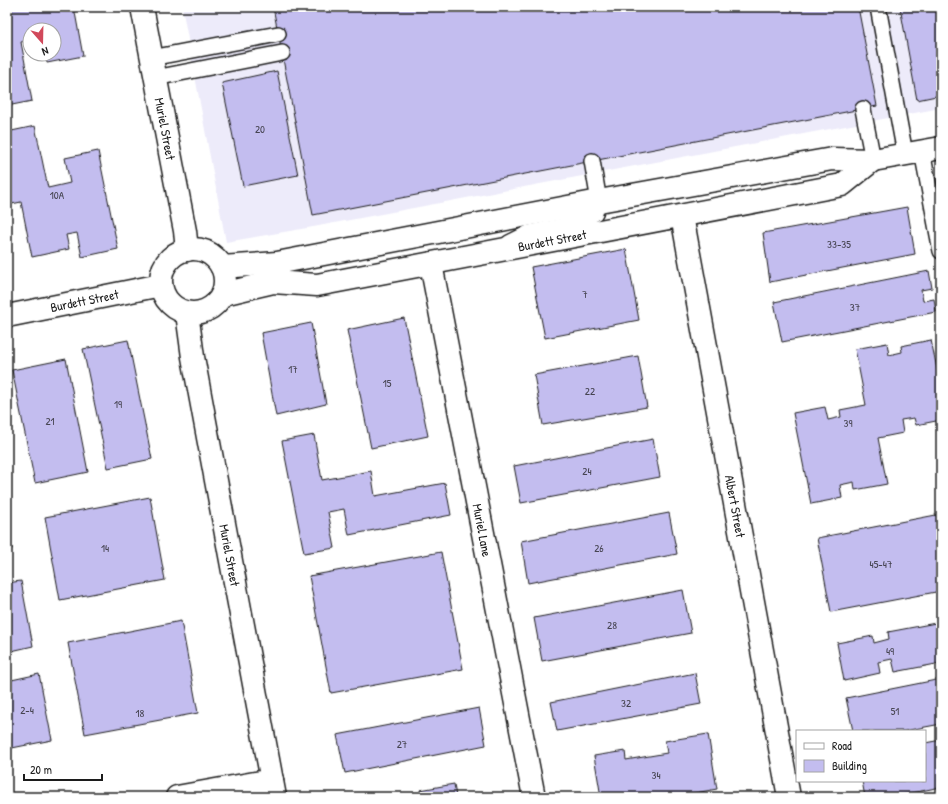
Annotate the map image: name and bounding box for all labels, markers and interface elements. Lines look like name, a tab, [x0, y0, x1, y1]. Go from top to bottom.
north arrow	[22, 22, 62, 62]
text: N	[40, 44, 51, 59]
street label: Muriel Street	[151, 96, 180, 162]
house number: 20	[255, 122, 265, 136]
house number: 10A	[50, 188, 65, 202]
street label: Burdett Street	[516, 225, 589, 256]
house number: 33-35	[827, 237, 851, 251]
street label: Burdett Street	[49, 285, 121, 316]
house number: 7	[582, 287, 588, 301]
house number: 37	[850, 300, 860, 314]
house number: 17	[288, 362, 298, 376]
house number: 15	[383, 376, 392, 390]
house number: 22	[585, 384, 595, 398]
house number: 19	[114, 397, 122, 411]
house number: 21	[45, 414, 55, 428]
house number: 39	[844, 416, 852, 430]
house number: 24	[582, 464, 592, 478]
street label: Albert Street	[721, 473, 750, 539]
street label: Muriel Lane	[468, 502, 496, 558]
street label: Muriel Street	[215, 523, 245, 588]
house number: 14	[101, 541, 109, 555]
house number: 26	[594, 541, 604, 555]
house number: 45-47	[870, 557, 892, 571]
house number: 28	[607, 618, 617, 632]
house number: 49	[886, 644, 894, 658]
house number: 32	[621, 696, 631, 710]
house number: 2-4	[20, 703, 34, 717]
house number: 51	[891, 704, 899, 718]
house number: 18	[136, 706, 145, 720]
legend	[796, 730, 926, 782]
house number: 27	[397, 737, 407, 751]
text: Road	[832, 737, 852, 754]
scale bar	[24, 756, 102, 782]
text: Building	[832, 757, 867, 774]
text: 20 m	[30, 761, 52, 778]
house number: 34	[651, 768, 661, 782]

